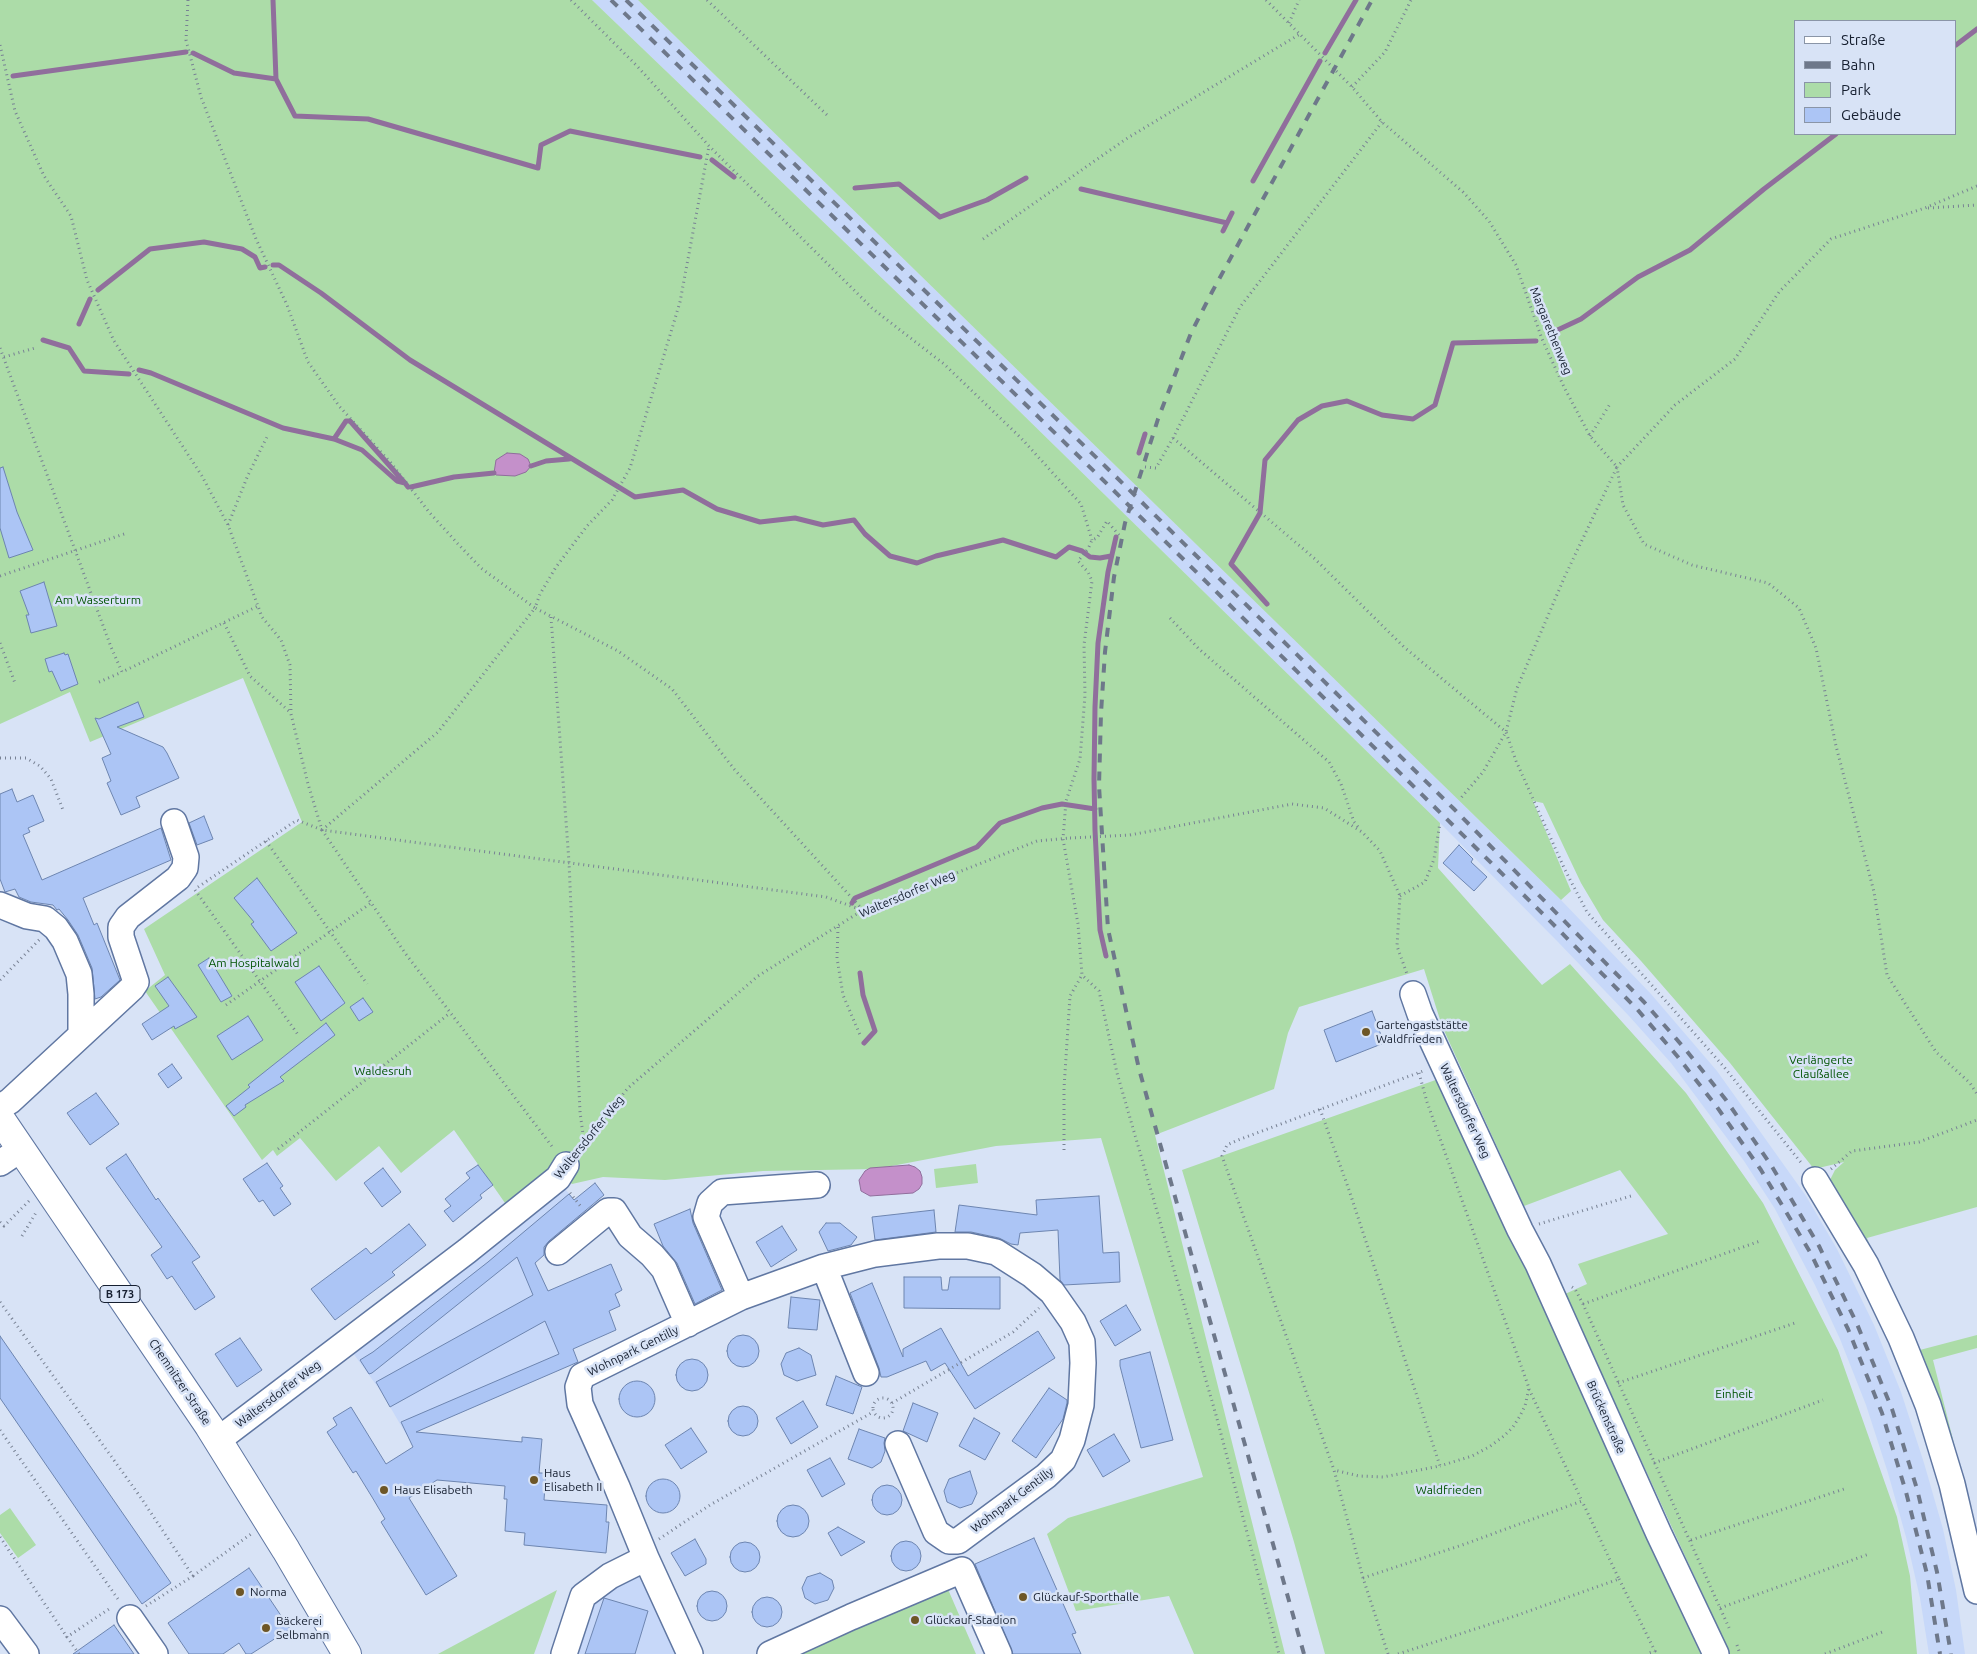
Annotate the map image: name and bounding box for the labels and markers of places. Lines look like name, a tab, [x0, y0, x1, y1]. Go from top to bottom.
place label: Gartengaststätte Waldfrieden	[1376, 1018, 1468, 1046]
marker: Gartengaststätte Waldfrieden	[1360, 1026, 1372, 1038]
place label: Haus Elisabeth II	[544, 1466, 602, 1494]
marker: Haus Elisabeth II	[528, 1474, 540, 1486]
place label: Haus Elisabeth	[394, 1483, 473, 1497]
marker: Haus Elisabeth	[378, 1484, 390, 1496]
place label: Norma	[250, 1585, 287, 1599]
marker: Norma	[234, 1586, 246, 1598]
place label: Glückauf-Sporthalle	[1033, 1590, 1139, 1604]
marker: Glückauf-Sporthalle	[1017, 1591, 1029, 1603]
place label: Glückauf-Stadion	[925, 1613, 1016, 1627]
place label: Bäckerei Selbmann	[276, 1614, 329, 1642]
marker: Glückauf-Stadion	[909, 1614, 921, 1626]
marker: Bäckerei Selbmann	[260, 1622, 272, 1634]

